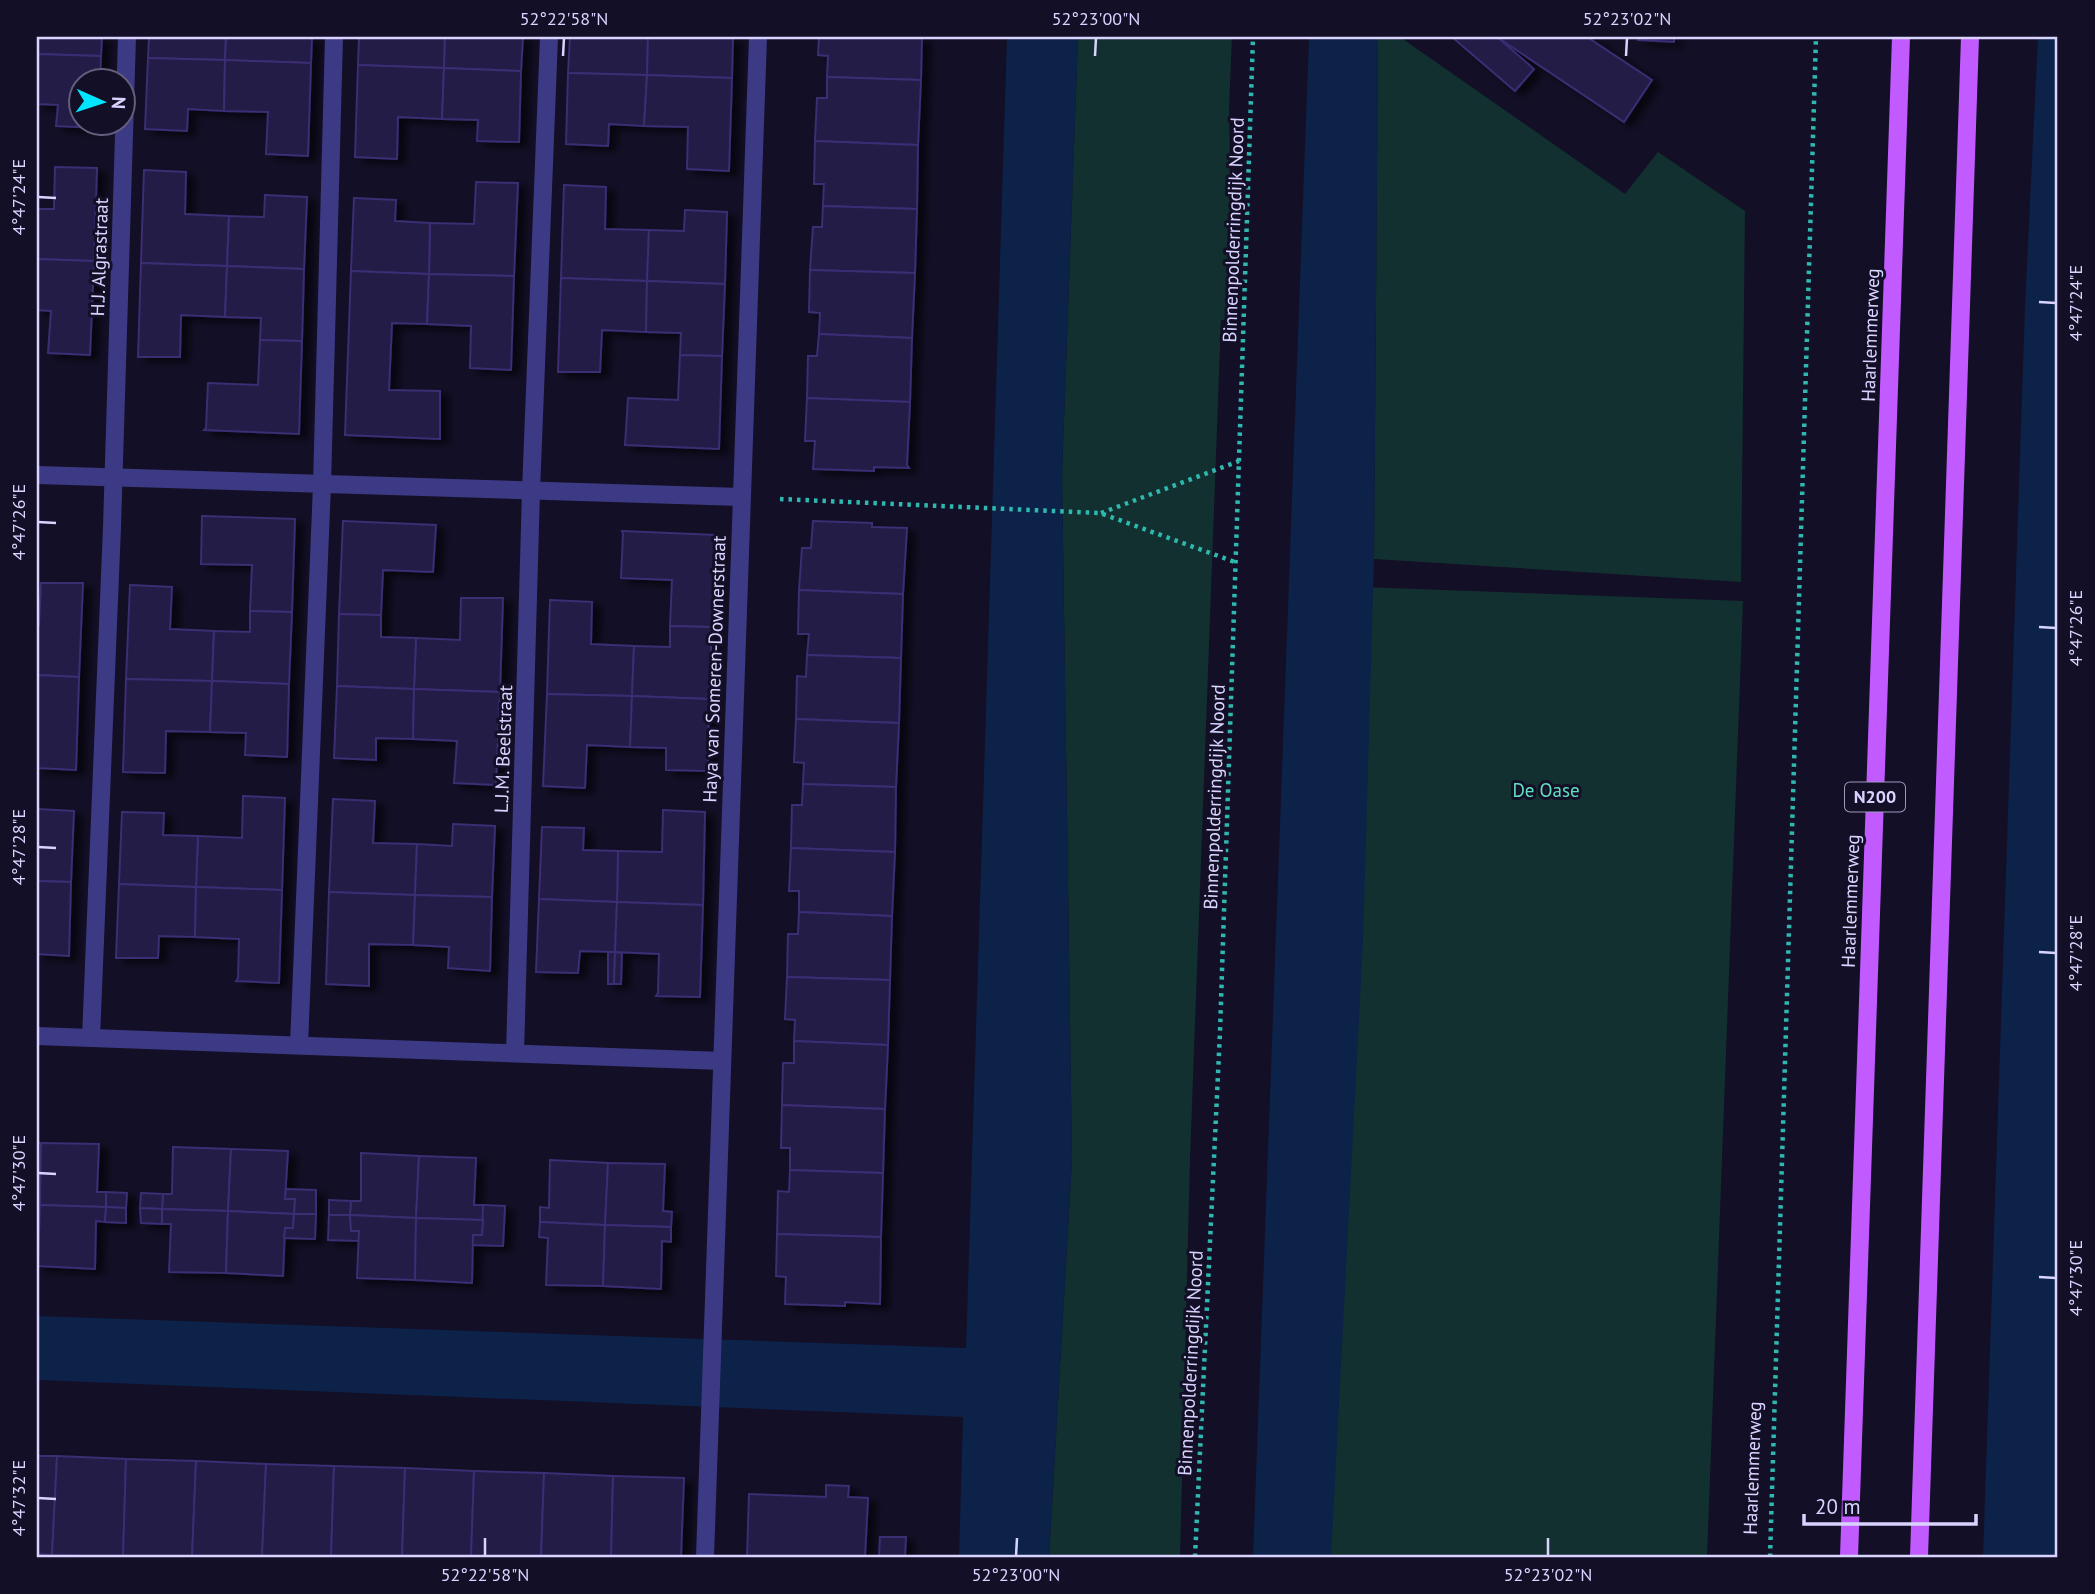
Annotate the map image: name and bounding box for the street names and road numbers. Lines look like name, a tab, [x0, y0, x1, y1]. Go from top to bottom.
street label: Binnenpolderringdijk Noord	[1217, 117, 1249, 343]
street label: H.J. Algrastraat	[85, 197, 113, 317]
street label: Haarlemmerweg	[1856, 268, 1884, 402]
street label: Haya van Someren-Downerstraat	[697, 535, 731, 803]
street label: L.J.M. Beelstraat	[489, 684, 517, 813]
street label: Binnenpolderringdijk Noord	[1198, 684, 1230, 910]
road number: N200	[1845, 782, 1905, 812]
street label: Haarlemmerweg	[1836, 834, 1864, 968]
street label: Binnenpolderringdijk Noord	[1172, 1250, 1208, 1476]
street label: Haarlemmerweg	[1738, 1401, 1766, 1535]

